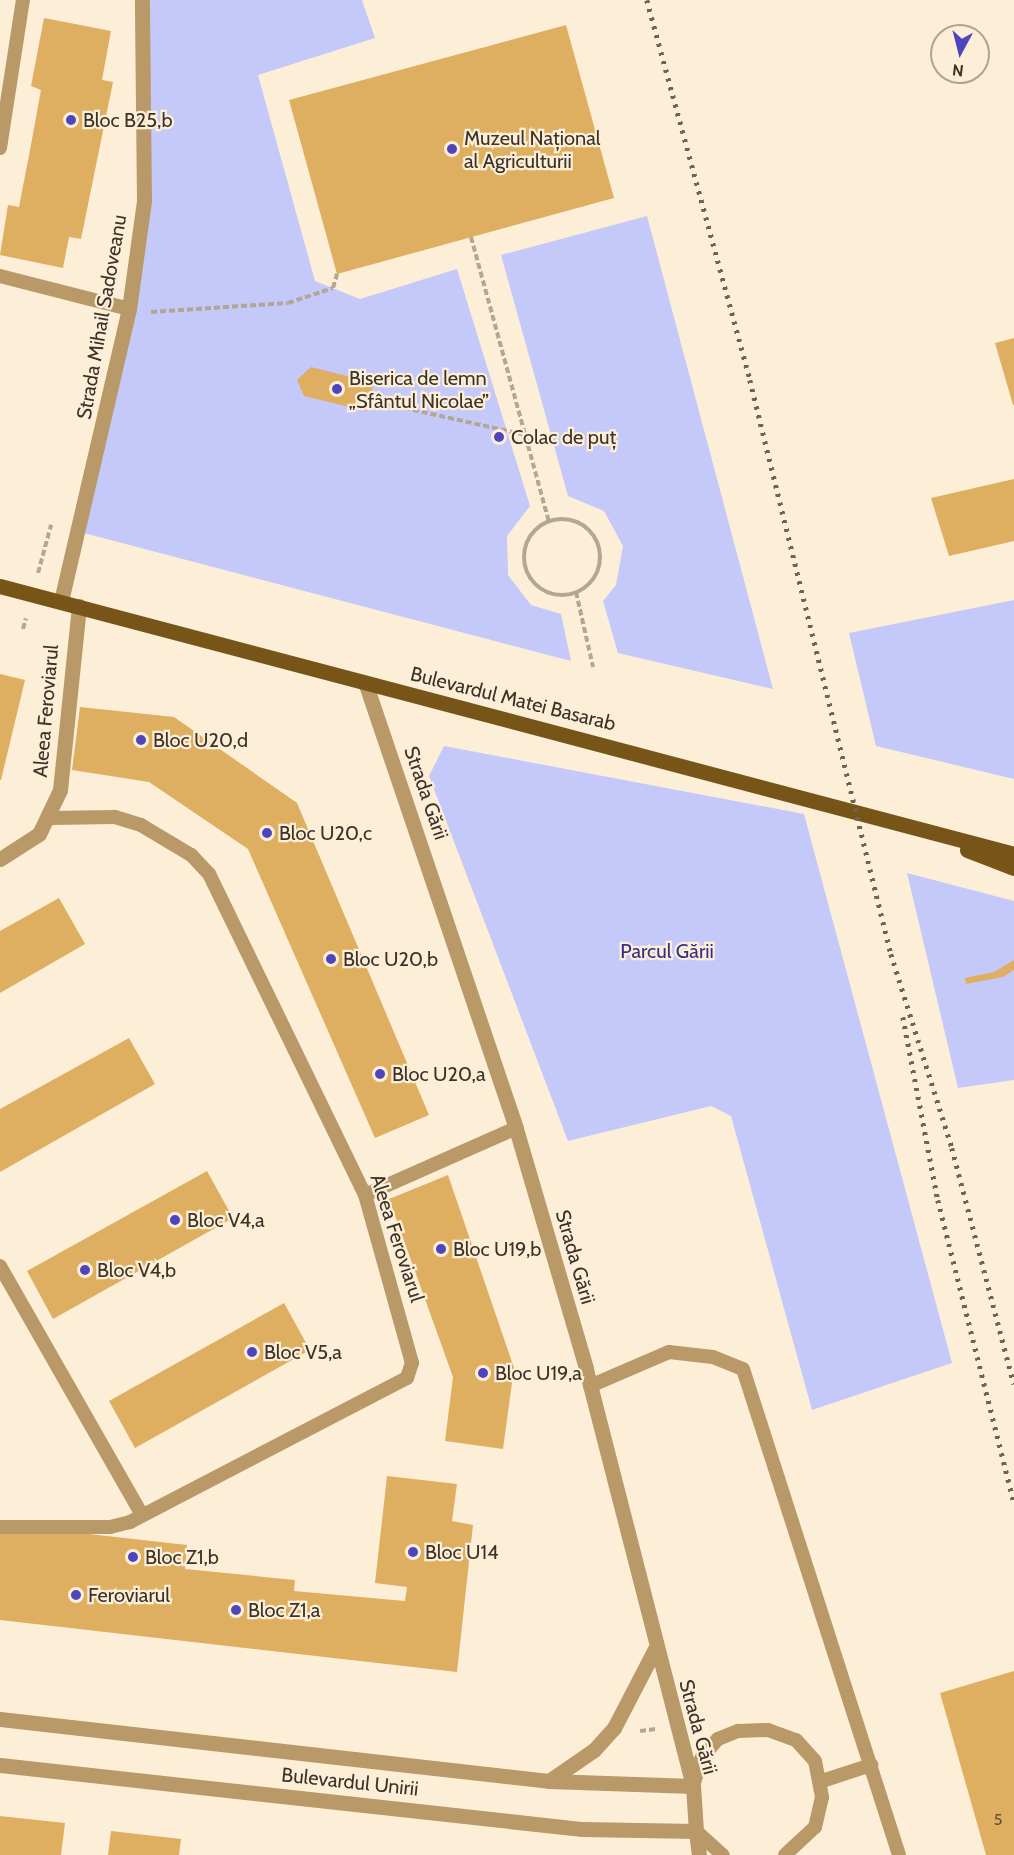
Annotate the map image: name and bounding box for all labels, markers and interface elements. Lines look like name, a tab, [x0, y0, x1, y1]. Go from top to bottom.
north arrow	[930, 24, 990, 84]
text: N	[951, 60, 965, 80]
place label: Bloc B25,b	[83, 108, 172, 132]
marker: Bloc B25,b	[64, 113, 78, 127]
place label: Muzeul Național al Agriculturii	[464, 126, 601, 173]
marker: Muzeul Național al Agriculturii	[445, 142, 459, 156]
street label: Strada Mihail Sadoveanu	[72, 213, 132, 421]
place label: Biserica de lemn „Sfântul Nicolae”	[349, 366, 489, 413]
marker: Biserica de lemn „Sfântul Nicolae”	[330, 382, 344, 396]
place label: Colac de puț	[511, 425, 616, 449]
marker: Colac de puț	[492, 430, 506, 444]
street label: Aleea Feroviarul	[28, 644, 64, 778]
street label: Bulevardul Matei Basarab	[408, 662, 618, 736]
place label: Bloc U20,d	[153, 728, 248, 752]
marker: Bloc U20,d	[134, 733, 148, 747]
street label: Strada Gării	[399, 743, 453, 843]
place label: Bloc U20,c	[279, 821, 372, 845]
marker: Bloc U20,c	[260, 826, 274, 840]
park label: Parcul Gării	[620, 939, 714, 963]
place label: Bloc U20,b	[343, 947, 438, 971]
marker: Bloc U20,b	[324, 952, 338, 966]
place label: Bloc U20,a	[392, 1062, 485, 1086]
marker: Bloc U20,a	[373, 1067, 387, 1081]
street label: Aleea Feroviarul	[365, 1171, 429, 1305]
street label: Strada Gării	[550, 1207, 600, 1307]
place label: Bloc V4,a	[187, 1208, 265, 1232]
marker: Bloc V4,a	[168, 1213, 182, 1227]
place label: Bloc U19,b	[453, 1237, 541, 1261]
marker: Bloc U19,b	[434, 1242, 448, 1256]
place label: Bloc V4,b	[97, 1258, 176, 1282]
marker: Bloc V4,b	[78, 1263, 92, 1277]
place label: Bloc V5,a	[264, 1340, 342, 1364]
marker: Bloc V5,a	[245, 1345, 259, 1359]
place label: Bloc U19,a	[495, 1361, 582, 1385]
marker: Bloc U19,a	[476, 1366, 490, 1380]
place label: Bloc U14	[425, 1540, 499, 1564]
place label: Bloc Z1,b	[145, 1545, 219, 1569]
marker: Bloc U14	[406, 1545, 420, 1559]
marker: Bloc Z1,b	[126, 1550, 140, 1564]
place label: Feroviarul	[88, 1583, 170, 1607]
marker: Feroviarul	[69, 1588, 83, 1602]
place label: Bloc Z1,a	[248, 1598, 320, 1622]
marker: Bloc Z1,a	[229, 1603, 243, 1617]
street label: Strada Gării	[674, 1677, 722, 1777]
street label: Bulevardul Unirii	[280, 1763, 420, 1801]
house number: 5	[994, 1810, 1002, 1830]

